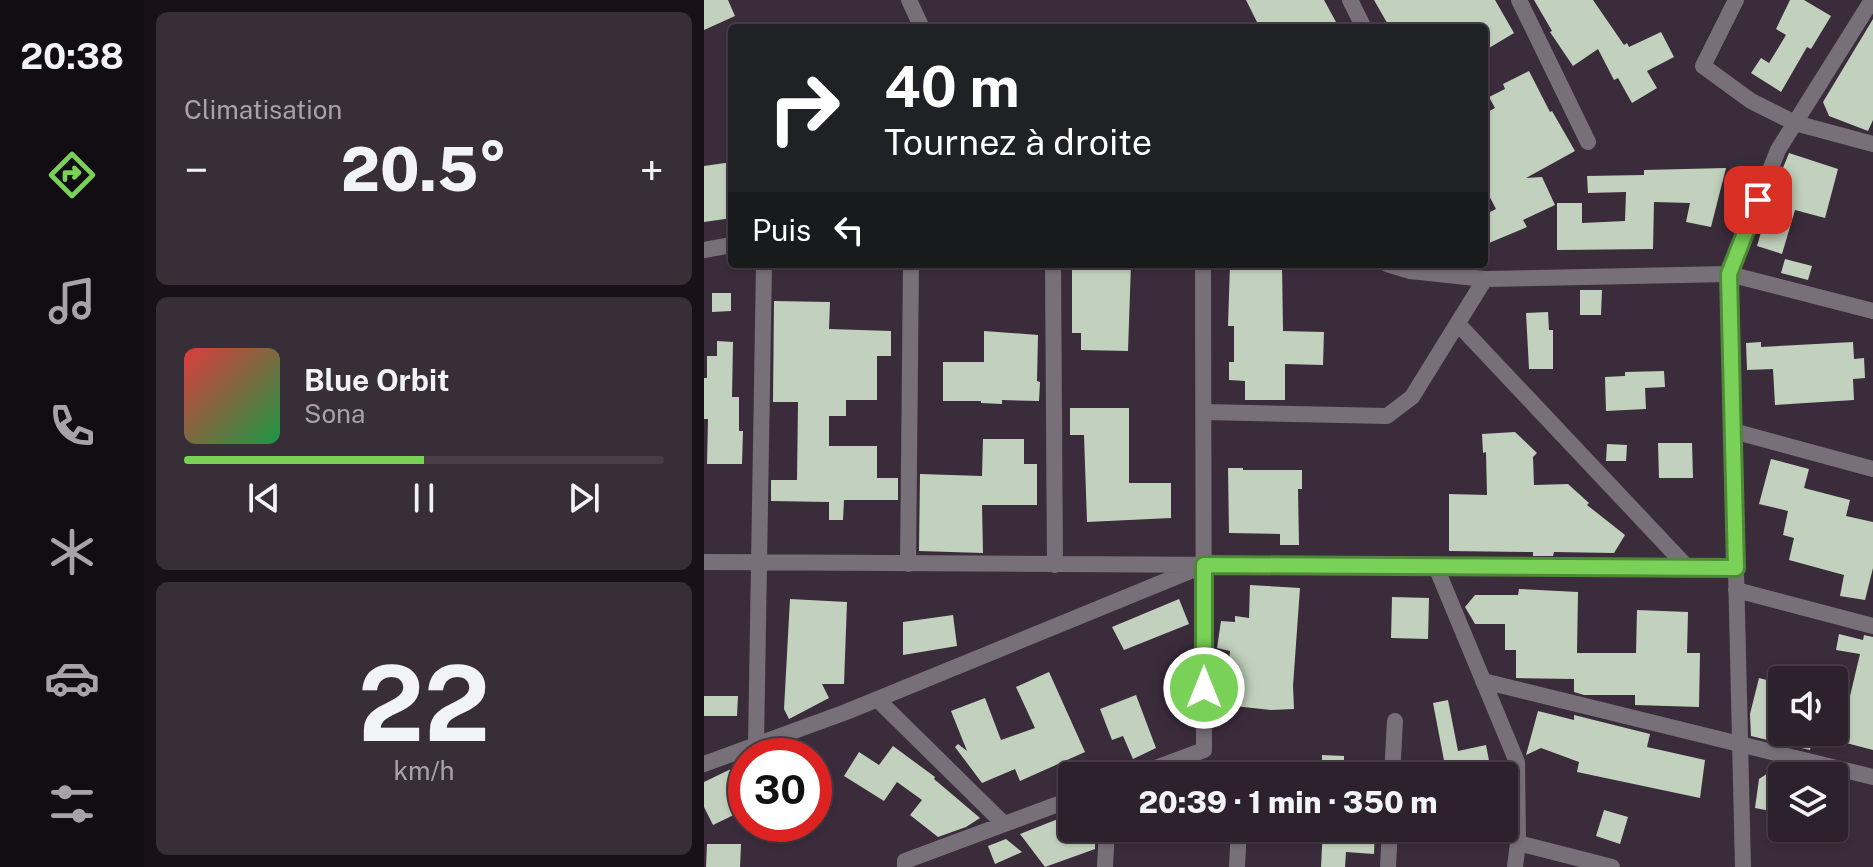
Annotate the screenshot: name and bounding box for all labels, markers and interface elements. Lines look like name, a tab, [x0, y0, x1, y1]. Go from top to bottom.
text: 20:38	[20, 35, 124, 77]
text: 40 m	[884, 54, 1020, 120]
icon: right	[752, 56, 856, 160]
text: Climatisation	[184, 94, 342, 125]
text: Tournez à droite	[884, 121, 1152, 163]
text: 20.5°	[341, 134, 507, 205]
text: −	[184, 144, 208, 196]
text: +	[640, 144, 664, 196]
icon: directions	[44, 147, 100, 203]
pin	[1724, 166, 1792, 234]
icon: arrive	[1736, 178, 1780, 222]
icon: left	[827, 208, 871, 252]
text: Puis	[752, 212, 811, 248]
icon: music	[44, 273, 100, 329]
text: Blue Orbit	[304, 362, 450, 398]
icon: phone	[44, 398, 100, 454]
text: Sona	[304, 398, 365, 429]
icon: previous	[242, 476, 286, 520]
icon: pause	[402, 476, 446, 520]
icon: next	[562, 476, 606, 520]
icon: climate	[44, 524, 100, 580]
text: 22	[358, 642, 490, 764]
position arrow	[1162, 646, 1246, 730]
icon: car	[44, 650, 100, 706]
map controls	[1768, 666, 1848, 842]
button: sound	[1768, 666, 1848, 746]
speed limit sign: 30	[728, 738, 832, 842]
text: km/h	[393, 755, 455, 786]
button: layers	[1768, 762, 1848, 842]
icon: filters	[44, 776, 100, 832]
text: 20:39 · 1 min · 350 m	[1138, 784, 1438, 820]

